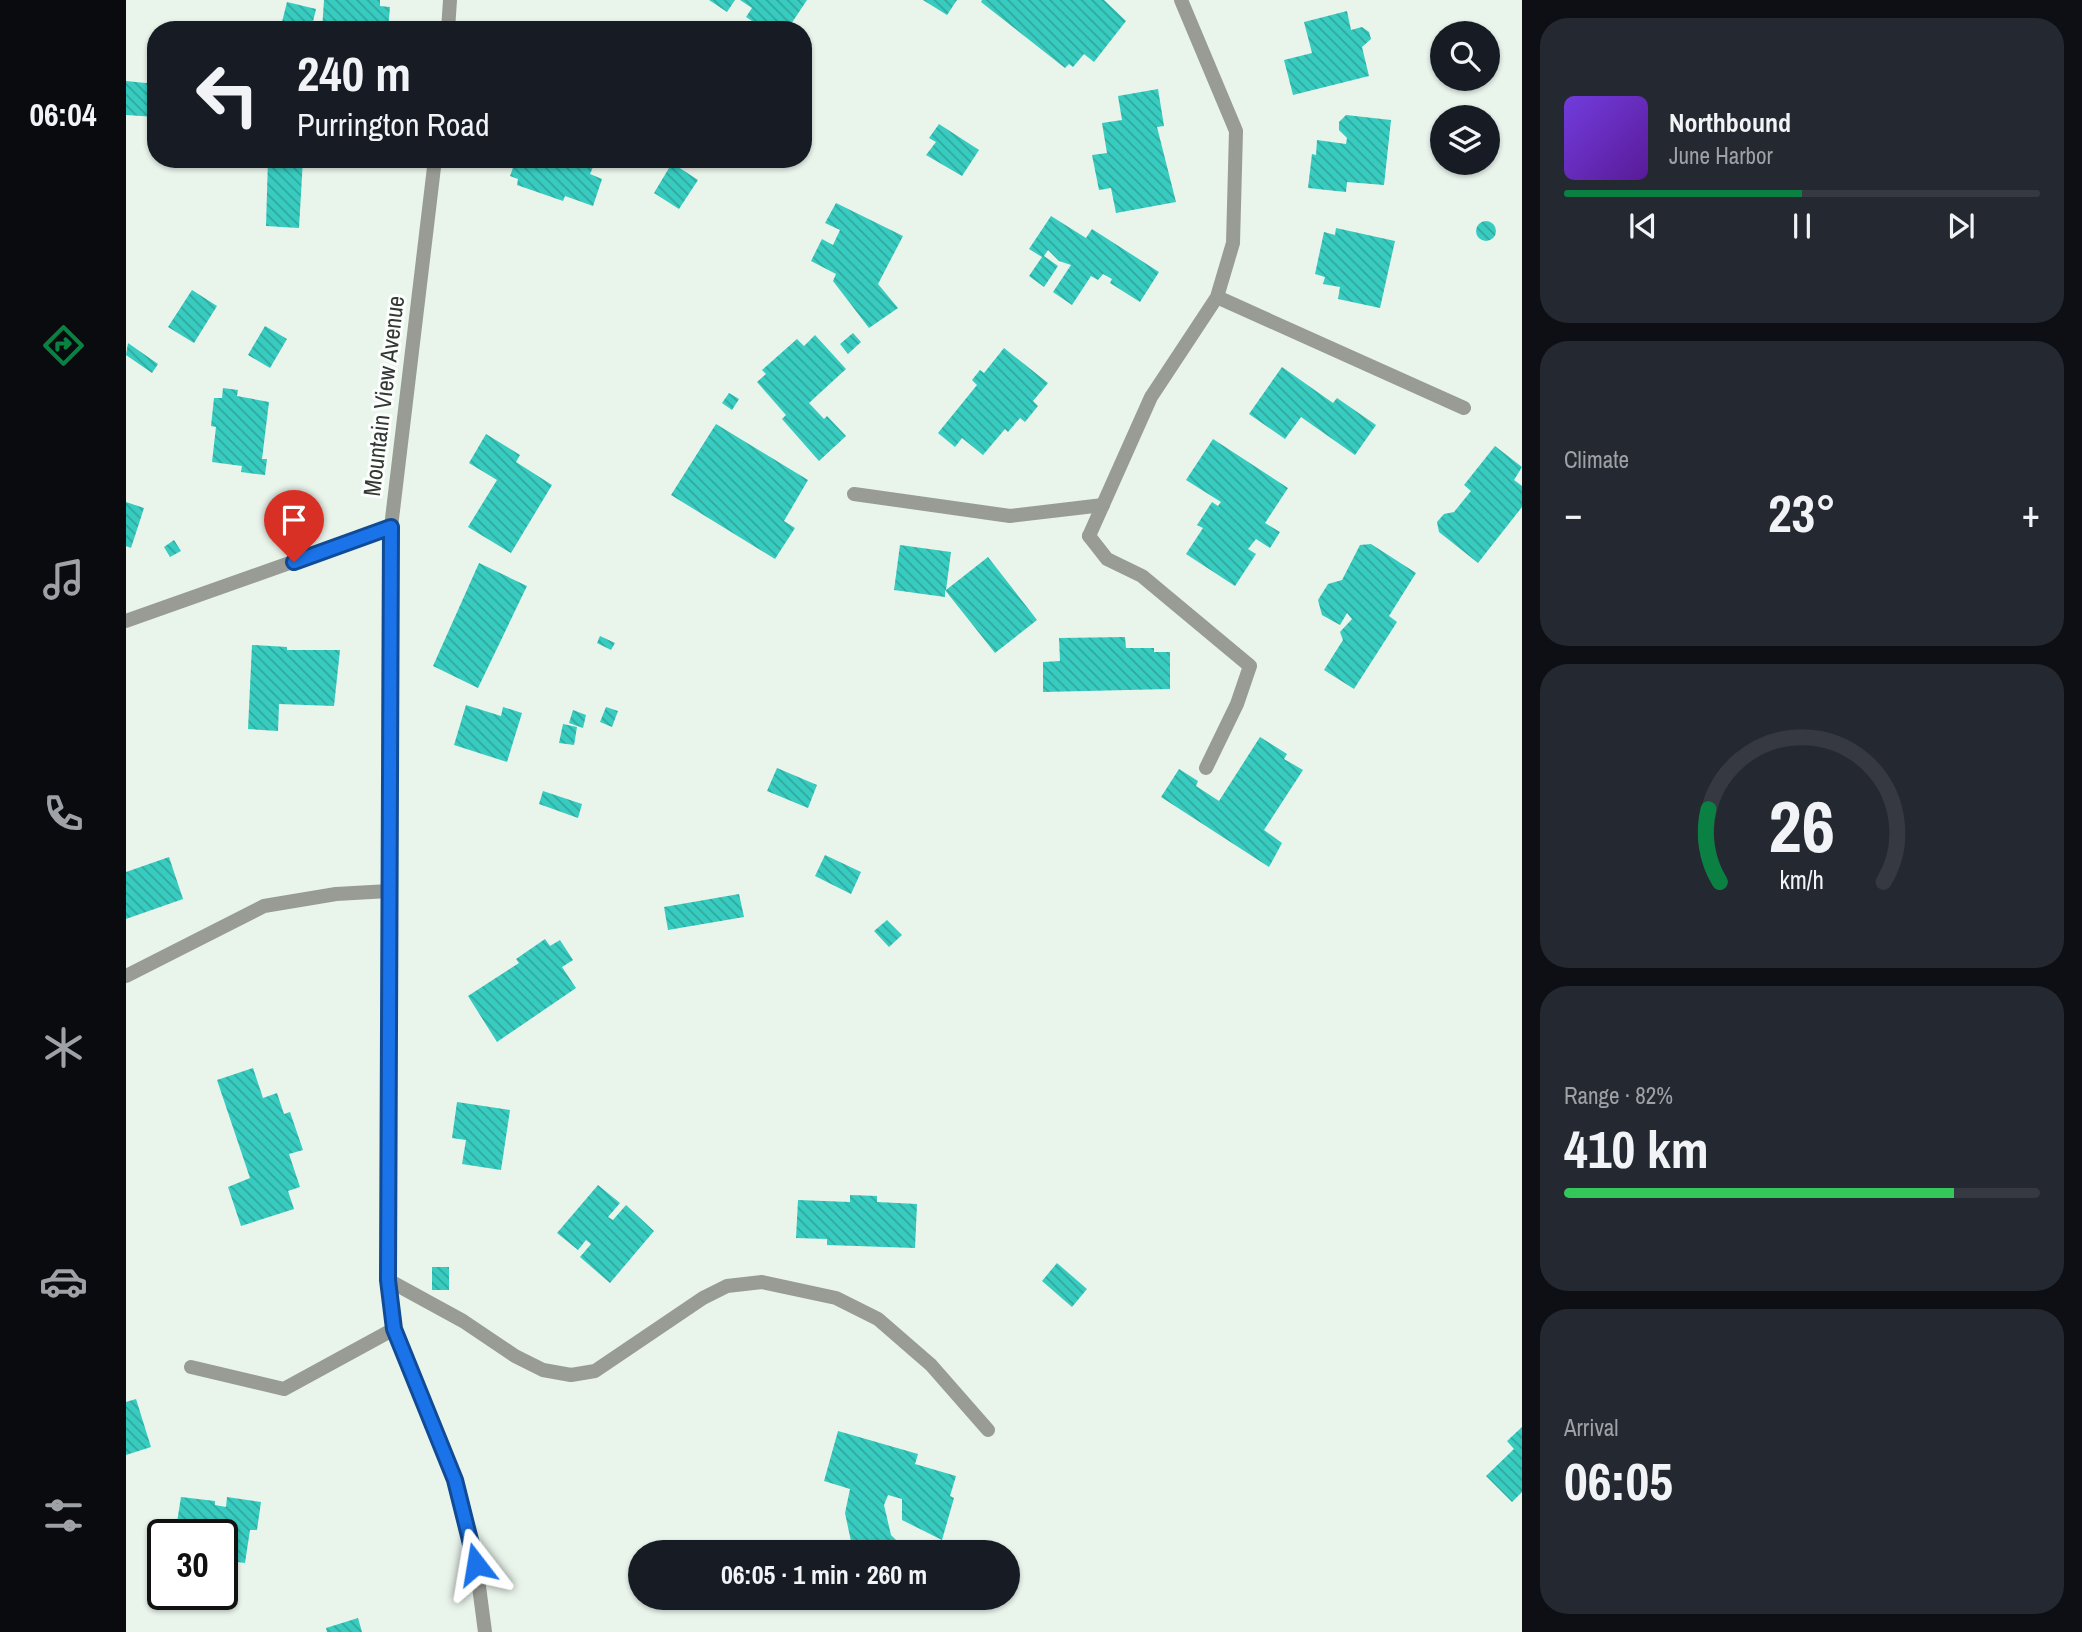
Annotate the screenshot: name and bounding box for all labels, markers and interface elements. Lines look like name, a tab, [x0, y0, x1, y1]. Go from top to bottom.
map controls	[1430, 21, 1500, 175]
button: search	[1430, 21, 1500, 91]
text: 240 m	[297, 40, 411, 106]
icon: left	[182, 49, 273, 140]
text: 06:04	[29, 93, 97, 136]
text: Purrington Road	[297, 103, 490, 146]
button: layers	[1430, 105, 1500, 175]
text: Northbound	[1669, 105, 1791, 140]
text: June Harbor	[1669, 140, 1773, 171]
icon: previous	[1624, 207, 1662, 245]
icon: pause	[1783, 207, 1821, 245]
icon: next	[1942, 207, 1980, 245]
street label: Mountain View Avenue	[355, 294, 411, 498]
icon: directions	[39, 321, 88, 370]
text: Climate	[1564, 444, 1629, 475]
text: 23°	[1768, 478, 1836, 548]
text: −	[1564, 488, 1582, 539]
text: +	[2022, 488, 2040, 539]
pin	[264, 490, 324, 562]
icon: arrive	[275, 501, 313, 539]
icon: music	[39, 555, 88, 604]
text: 26	[1769, 777, 1835, 875]
icon: phone	[39, 789, 88, 838]
text: km/h	[1780, 863, 1824, 897]
icon: climate	[39, 1023, 88, 1072]
text: Range · 82%	[1564, 1080, 1673, 1111]
text: 410 km	[1564, 1114, 1709, 1184]
icon: car	[39, 1257, 88, 1306]
text: Arrival	[1564, 1412, 1619, 1443]
text: 06:05	[1564, 1446, 1673, 1516]
icon: filters	[39, 1491, 88, 1540]
speed limit sign: 30	[147, 1519, 238, 1610]
position arrow	[439, 1527, 513, 1601]
text: 06:05 · 1 min · 260 m	[721, 1557, 927, 1592]

